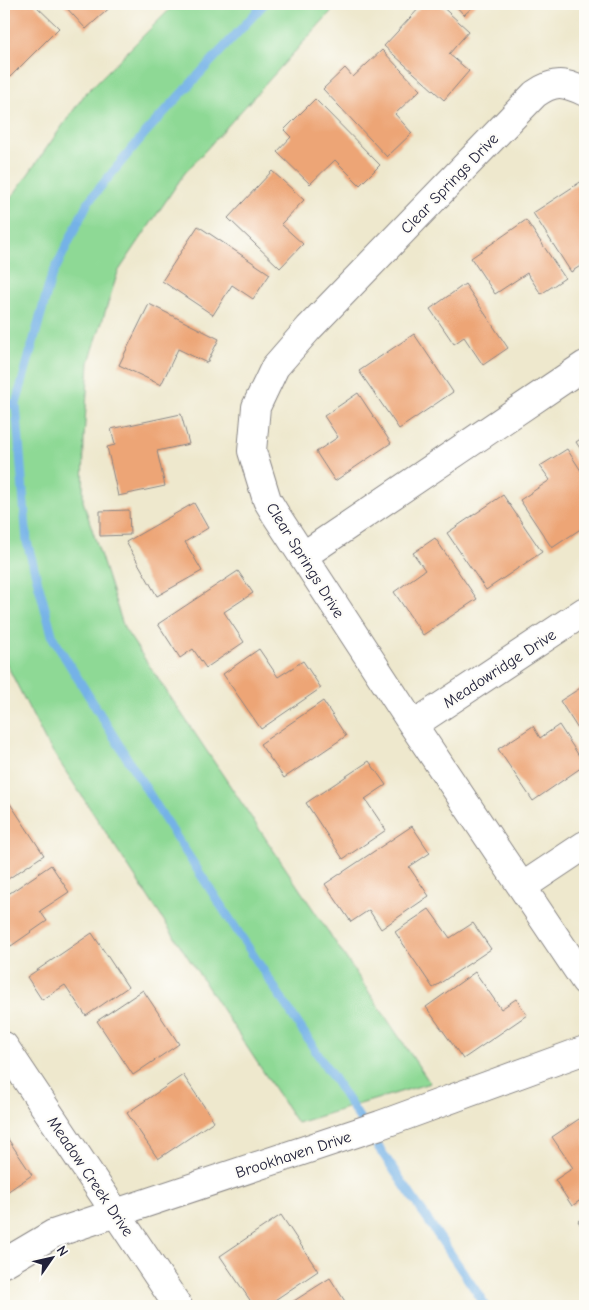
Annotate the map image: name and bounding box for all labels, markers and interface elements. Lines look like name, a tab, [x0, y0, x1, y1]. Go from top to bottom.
street label: Clear Springs Drive	[397, 130, 502, 238]
street label: Clear Springs Drive	[262, 500, 348, 621]
street label: Meadowridge Drive	[440, 626, 559, 712]
street label: Meadow Creek Drive	[43, 1113, 137, 1240]
street label: Brookhaven Drive	[233, 1128, 353, 1182]
north arrow	[28, 1232, 78, 1282]
text: N	[53, 1242, 72, 1260]

